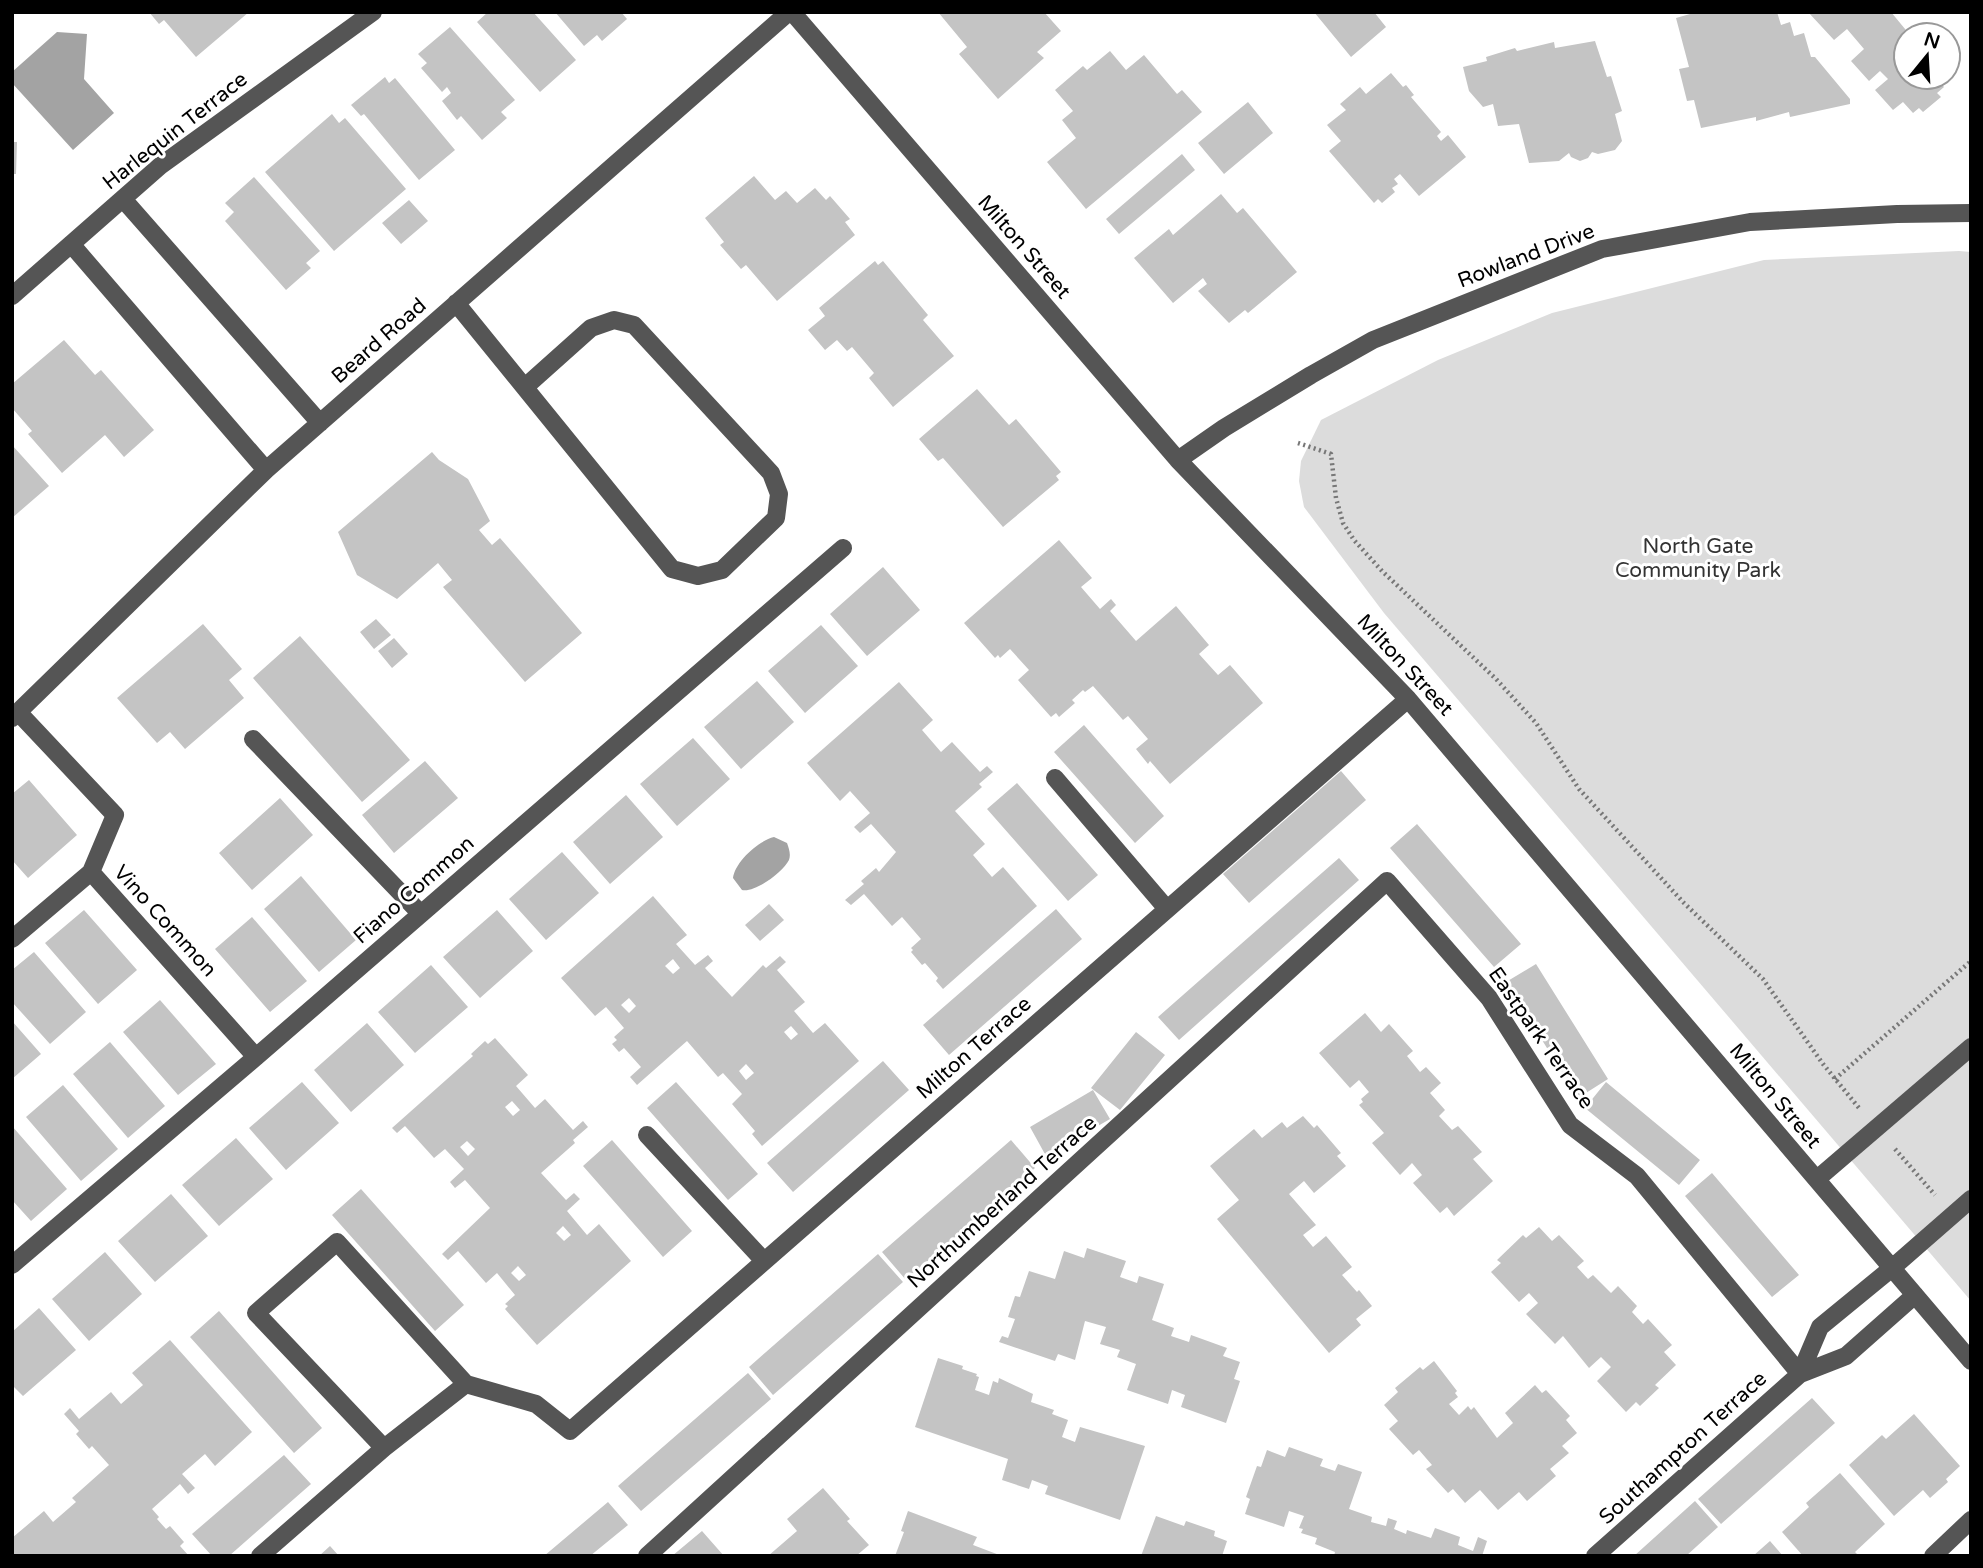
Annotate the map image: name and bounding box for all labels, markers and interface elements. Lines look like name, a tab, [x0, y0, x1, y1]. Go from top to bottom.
north arrow	[1892, 21, 1962, 91]
text: N	[1921, 28, 1943, 54]
street label: Harlequin Terrace	[98, 67, 252, 195]
street label: Milton Street	[972, 190, 1076, 304]
street label: Rowland Drive	[1454, 218, 1598, 294]
street label: Beard Road	[327, 293, 431, 389]
park label: North Gate Community Park	[1615, 534, 1781, 583]
street label: Milton Street	[1352, 609, 1458, 721]
street label: Fiano Common	[349, 831, 479, 949]
street label: Vino Common	[108, 860, 222, 982]
street label: Eastpark Terrace	[1483, 962, 1599, 1114]
street label: Milton Terrace	[912, 991, 1036, 1105]
street label: Milton Street	[1724, 1038, 1826, 1154]
street label: Northumberland Terrace	[902, 1110, 1102, 1294]
street label: Southampton Terrace	[1594, 1366, 1772, 1530]

